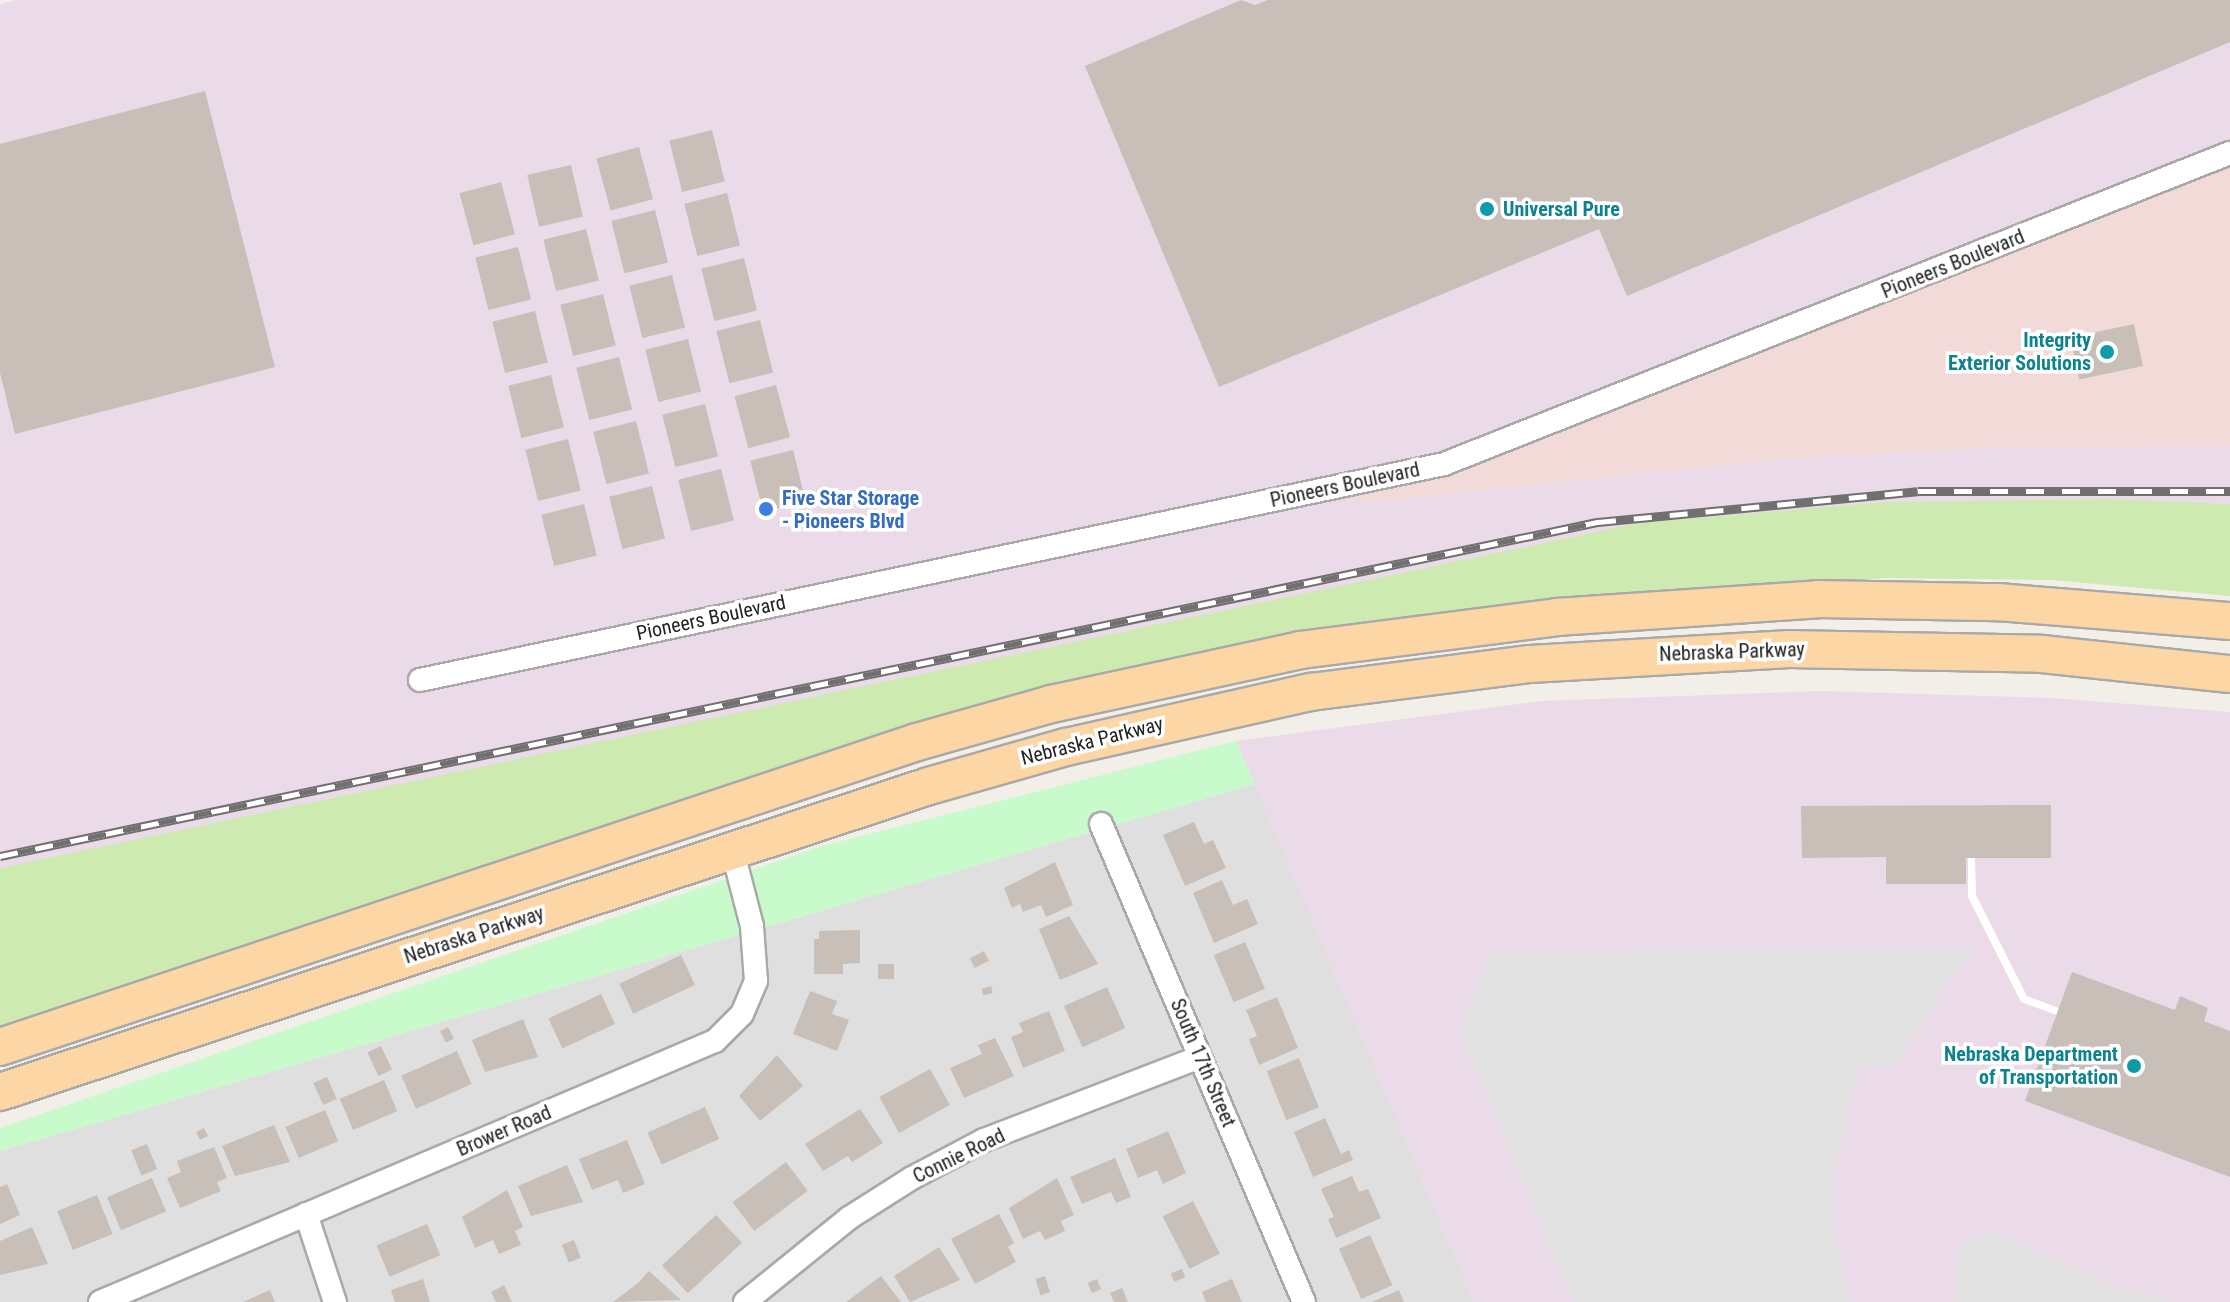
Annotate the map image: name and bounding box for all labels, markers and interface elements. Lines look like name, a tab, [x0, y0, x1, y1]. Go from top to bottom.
place label: Universal Pure	[1503, 197, 1620, 221]
marker: Universal Pure	[1478, 200, 1496, 218]
street label: Pioneers Boulevard	[1878, 224, 2028, 304]
place label: Integrity Exterior Solutions	[1948, 328, 2091, 375]
marker: Integrity Exterior Solutions	[2098, 343, 2116, 361]
street label: Pioneers Boulevard	[1268, 457, 1422, 513]
place label: Five Star Storage - Pioneers Blvd	[782, 486, 919, 533]
marker: Five Star Storage - Pioneers Blvd	[757, 500, 775, 518]
street label: Pioneers Boulevard	[634, 590, 788, 646]
street label: Nebraska Parkway	[1659, 637, 1805, 667]
street label: Nebraska Parkway	[1018, 712, 1166, 770]
street label: Nebraska Parkway	[401, 901, 547, 969]
street label: South 17th Street	[1165, 995, 1241, 1131]
place label: Nebraska Department of Transportation	[1944, 1042, 2118, 1089]
marker: Nebraska Department of Transportation	[2125, 1057, 2143, 1075]
street label: Brower Road	[453, 1100, 555, 1162]
street label: Connie Road	[909, 1123, 1009, 1189]

